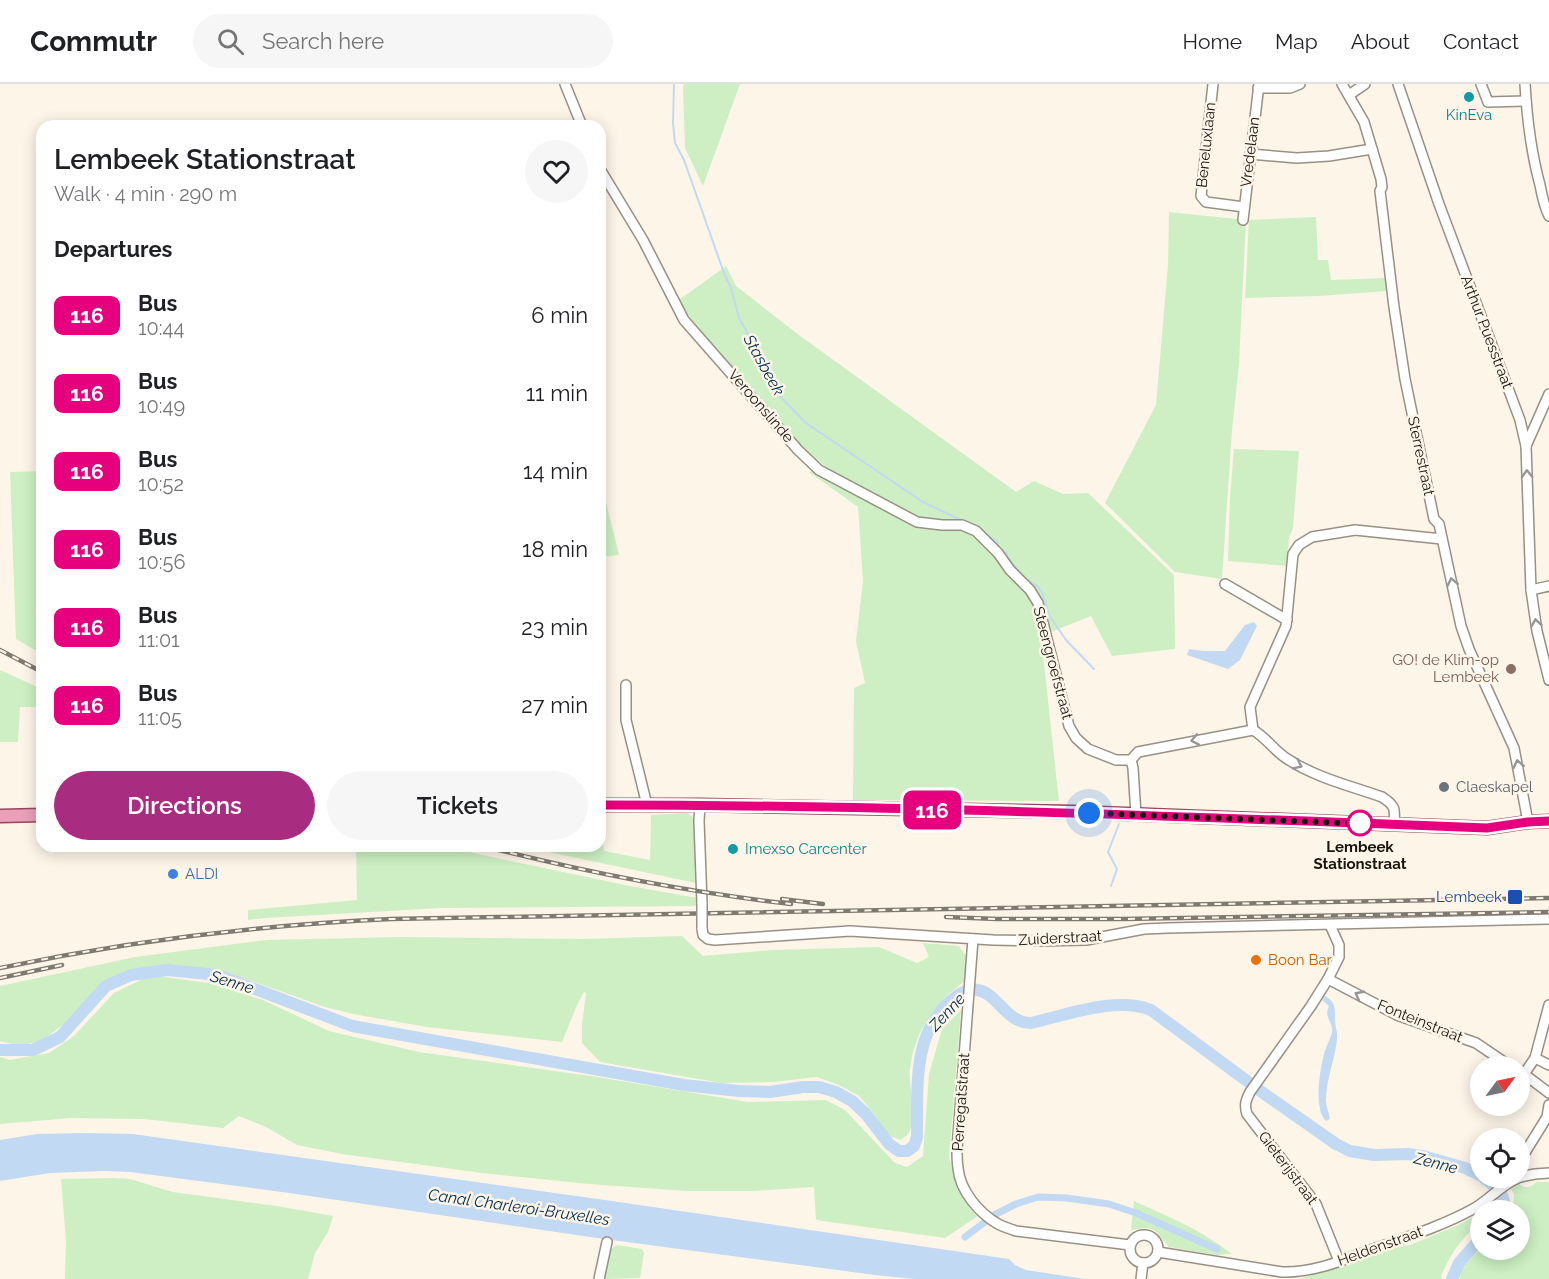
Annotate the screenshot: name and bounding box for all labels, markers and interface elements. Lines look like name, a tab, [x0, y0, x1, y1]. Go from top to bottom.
search box	[193, 14, 613, 68]
text: Commutr	[30, 25, 157, 58]
icon: search	[214, 25, 247, 58]
text: Search here	[262, 28, 384, 54]
text: Home	[1183, 29, 1242, 54]
text: Map	[1275, 29, 1318, 54]
text: About	[1351, 29, 1410, 54]
text: Contact	[1443, 29, 1519, 54]
marker: KinEva	[1462, 90, 1476, 104]
street label: Beneluxlaan	[1193, 101, 1219, 189]
place label: KinEva	[1446, 106, 1492, 124]
street label: Vredelaan	[1237, 116, 1263, 188]
button: heart	[525, 140, 588, 203]
text: Lembeek Stationstraat	[54, 143, 356, 176]
text: Walk · 4 min · 290 m	[54, 182, 237, 206]
text: Departures	[54, 236, 172, 262]
street label: Arthur Puesstraat	[1457, 273, 1517, 391]
text: Bus	[138, 290, 177, 316]
text: 6 min	[531, 302, 588, 328]
text: 116	[70, 303, 104, 328]
text: 10:44	[138, 316, 184, 340]
water label: Stasbeek	[739, 330, 789, 399]
street label: Veroonslinde	[724, 366, 798, 446]
text: Bus	[138, 368, 177, 394]
text: 11 min	[526, 380, 588, 406]
text: 116	[70, 381, 104, 406]
text: 10:49	[138, 394, 185, 418]
street label: Sterrestraat	[1404, 415, 1438, 497]
text: Bus	[138, 446, 177, 472]
text: 14 min	[523, 458, 588, 484]
text: 116	[70, 459, 104, 484]
one-way arrow	[1521, 469, 1534, 478]
text: 10:52	[138, 472, 184, 496]
text: Bus	[138, 524, 177, 550]
text: 18 min	[522, 536, 588, 562]
text: 116	[70, 537, 104, 562]
text: 10:56	[138, 550, 186, 574]
one-way arrow	[1446, 577, 1459, 587]
text: Bus	[138, 602, 177, 628]
street label: Steengroefstraat	[1029, 605, 1077, 721]
text: 23 min	[521, 614, 588, 640]
text: 116	[70, 615, 104, 640]
one-way arrow	[1530, 618, 1542, 628]
text: 11:01	[138, 628, 180, 652]
place label: GO! de Klim-op Lembeek	[1392, 651, 1499, 686]
marker: GO! de Klim-op Lembeek	[1504, 662, 1518, 676]
text: Bus	[138, 680, 177, 706]
text: 27 min	[521, 692, 588, 718]
text: 116	[70, 693, 104, 718]
text: 11:05	[138, 706, 182, 730]
one-way arrow	[1190, 733, 1200, 746]
one-way arrow	[1292, 758, 1303, 770]
one-way arrow	[1512, 760, 1525, 770]
button: Directions	[54, 771, 315, 840]
button: Tickets	[327, 771, 588, 840]
place label: Claeskapel	[1456, 778, 1534, 796]
marker: Claeskapel	[1437, 780, 1451, 794]
line badge: 116	[898, 790, 966, 830]
text: 116	[915, 798, 949, 823]
your location	[1074, 798, 1104, 828]
marker: Lembeek Stationstraat	[1347, 810, 1373, 836]
place label: Lembeek Stationstraat	[1314, 838, 1407, 873]
place label: Imexso Carcenter	[745, 840, 867, 858]
marker: Imexso Carcenter	[726, 842, 740, 856]
place label: ALDI	[185, 865, 218, 883]
marker: ALDI	[166, 867, 180, 881]
place label: Lembeek	[1436, 888, 1502, 906]
marker: Lembeek	[1506, 888, 1524, 906]
street label: Zuiderstraat	[1018, 927, 1102, 949]
place label: Boon Bar	[1268, 951, 1333, 969]
marker: Boon Bar	[1249, 953, 1263, 967]
water label: Senne	[207, 966, 256, 998]
water label: Zenne	[924, 989, 969, 1035]
one-way arrow	[1355, 991, 1365, 1002]
street label: Fonteinstraat	[1375, 996, 1465, 1046]
street label: Perregatstraat	[949, 1052, 973, 1152]
north arrow	[1470, 1056, 1530, 1116]
map controls	[1470, 1056, 1530, 1260]
street label: Gieterijstraat	[1255, 1128, 1321, 1208]
button: locate	[1470, 1128, 1530, 1188]
water label: Zenne	[1411, 1148, 1460, 1178]
water label: Canal Charleroi-Bruxelles	[427, 1185, 611, 1229]
button: layers	[1470, 1200, 1530, 1260]
street label: Heldenstraat	[1335, 1222, 1425, 1270]

